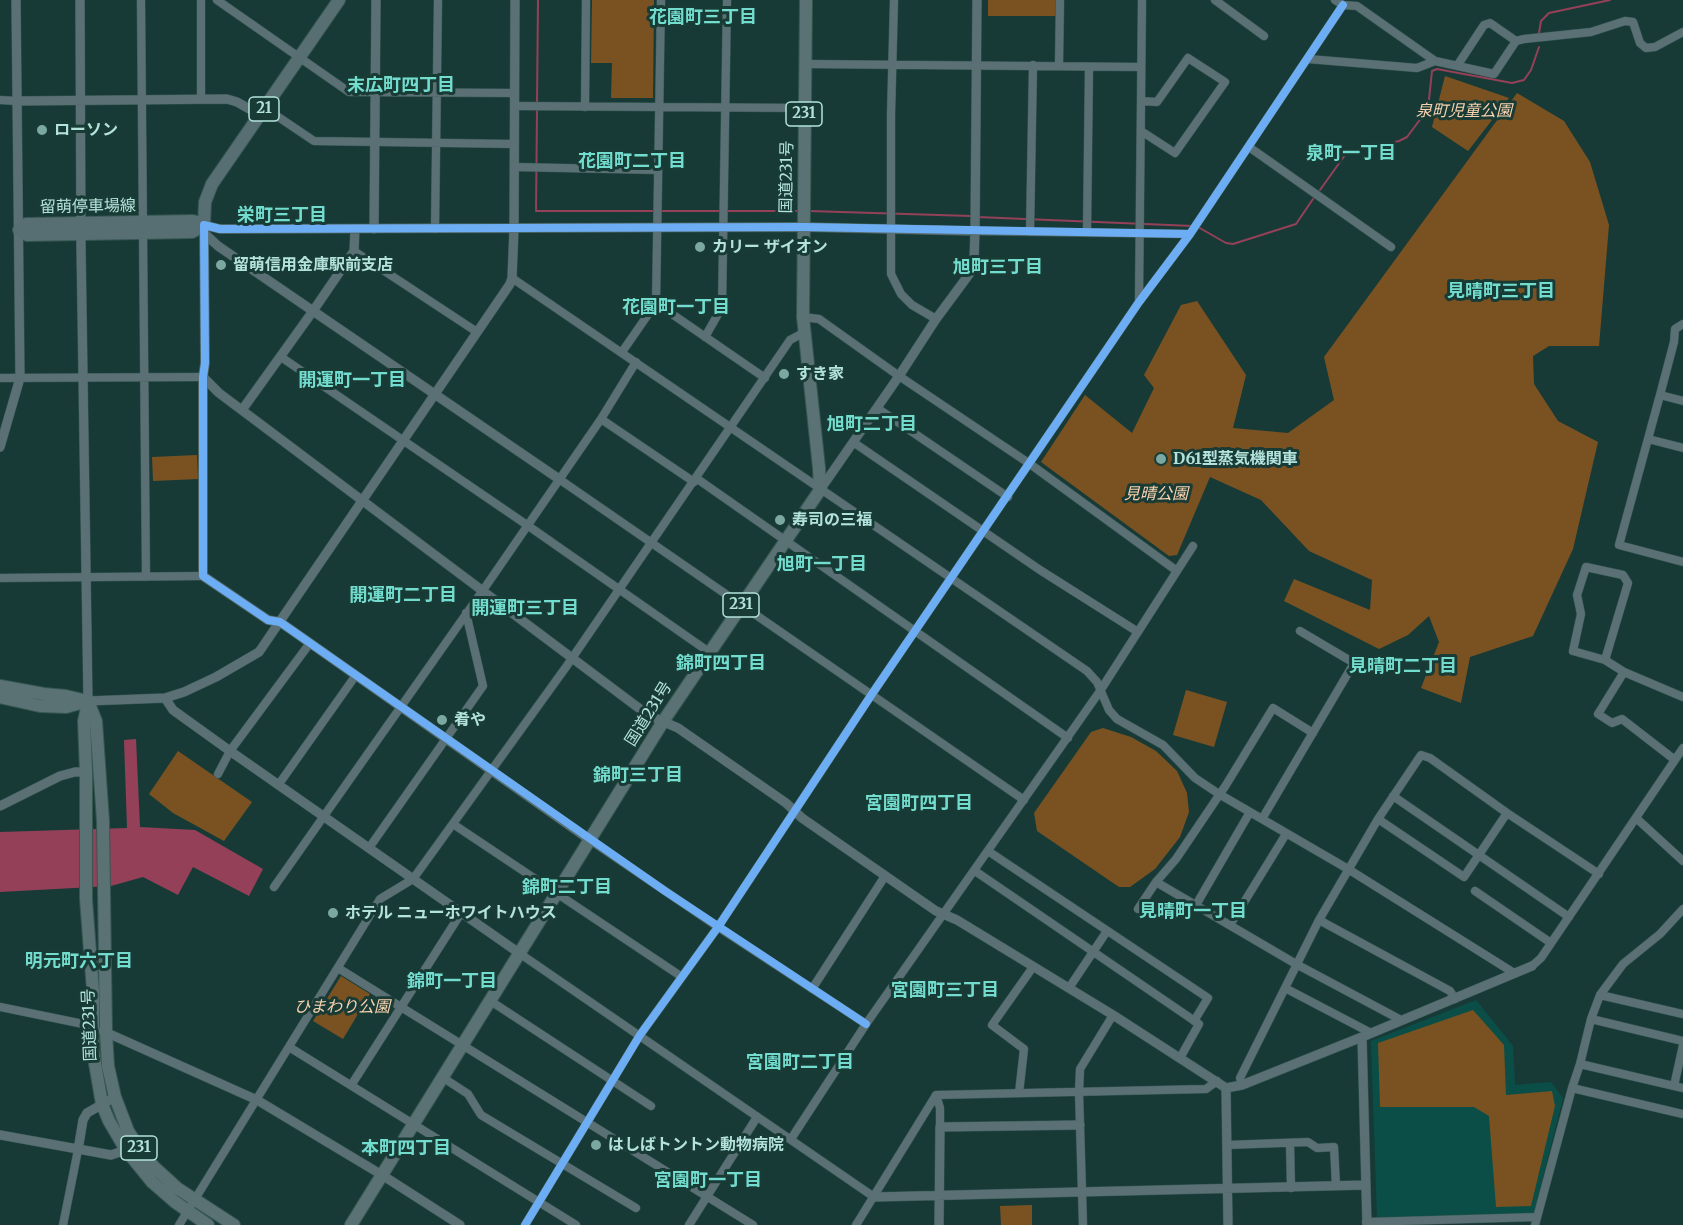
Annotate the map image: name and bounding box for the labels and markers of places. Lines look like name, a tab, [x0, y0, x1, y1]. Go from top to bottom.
place label: ローソン	[54, 120, 118, 140]
marker: ローソン	[35, 123, 49, 137]
place label: カリー ザイオン	[712, 237, 828, 257]
marker: カリー ザイオン	[693, 240, 707, 254]
place label: 留萌信用金庫駅前支店	[233, 255, 393, 275]
marker: 留萌信用金庫駅前支店	[214, 258, 228, 272]
place label: すき家	[796, 364, 844, 384]
marker: すき家	[777, 367, 791, 381]
place label: D61型蒸気機関車	[1173, 449, 1298, 469]
marker: D61型蒸気機関車	[1154, 452, 1168, 466]
place label: 寿司の三福	[792, 510, 872, 530]
marker: 寿司の三福	[773, 513, 787, 527]
place label: 肴や	[454, 710, 486, 730]
marker: 肴や	[435, 713, 449, 727]
place label: ホテル ニューホワイトハウス	[345, 903, 557, 923]
marker: ホテル ニューホワイトハウス	[326, 906, 340, 920]
place label: はしばトントン動物病院	[608, 1135, 784, 1155]
marker: はしばトントン動物病院	[589, 1138, 603, 1152]

